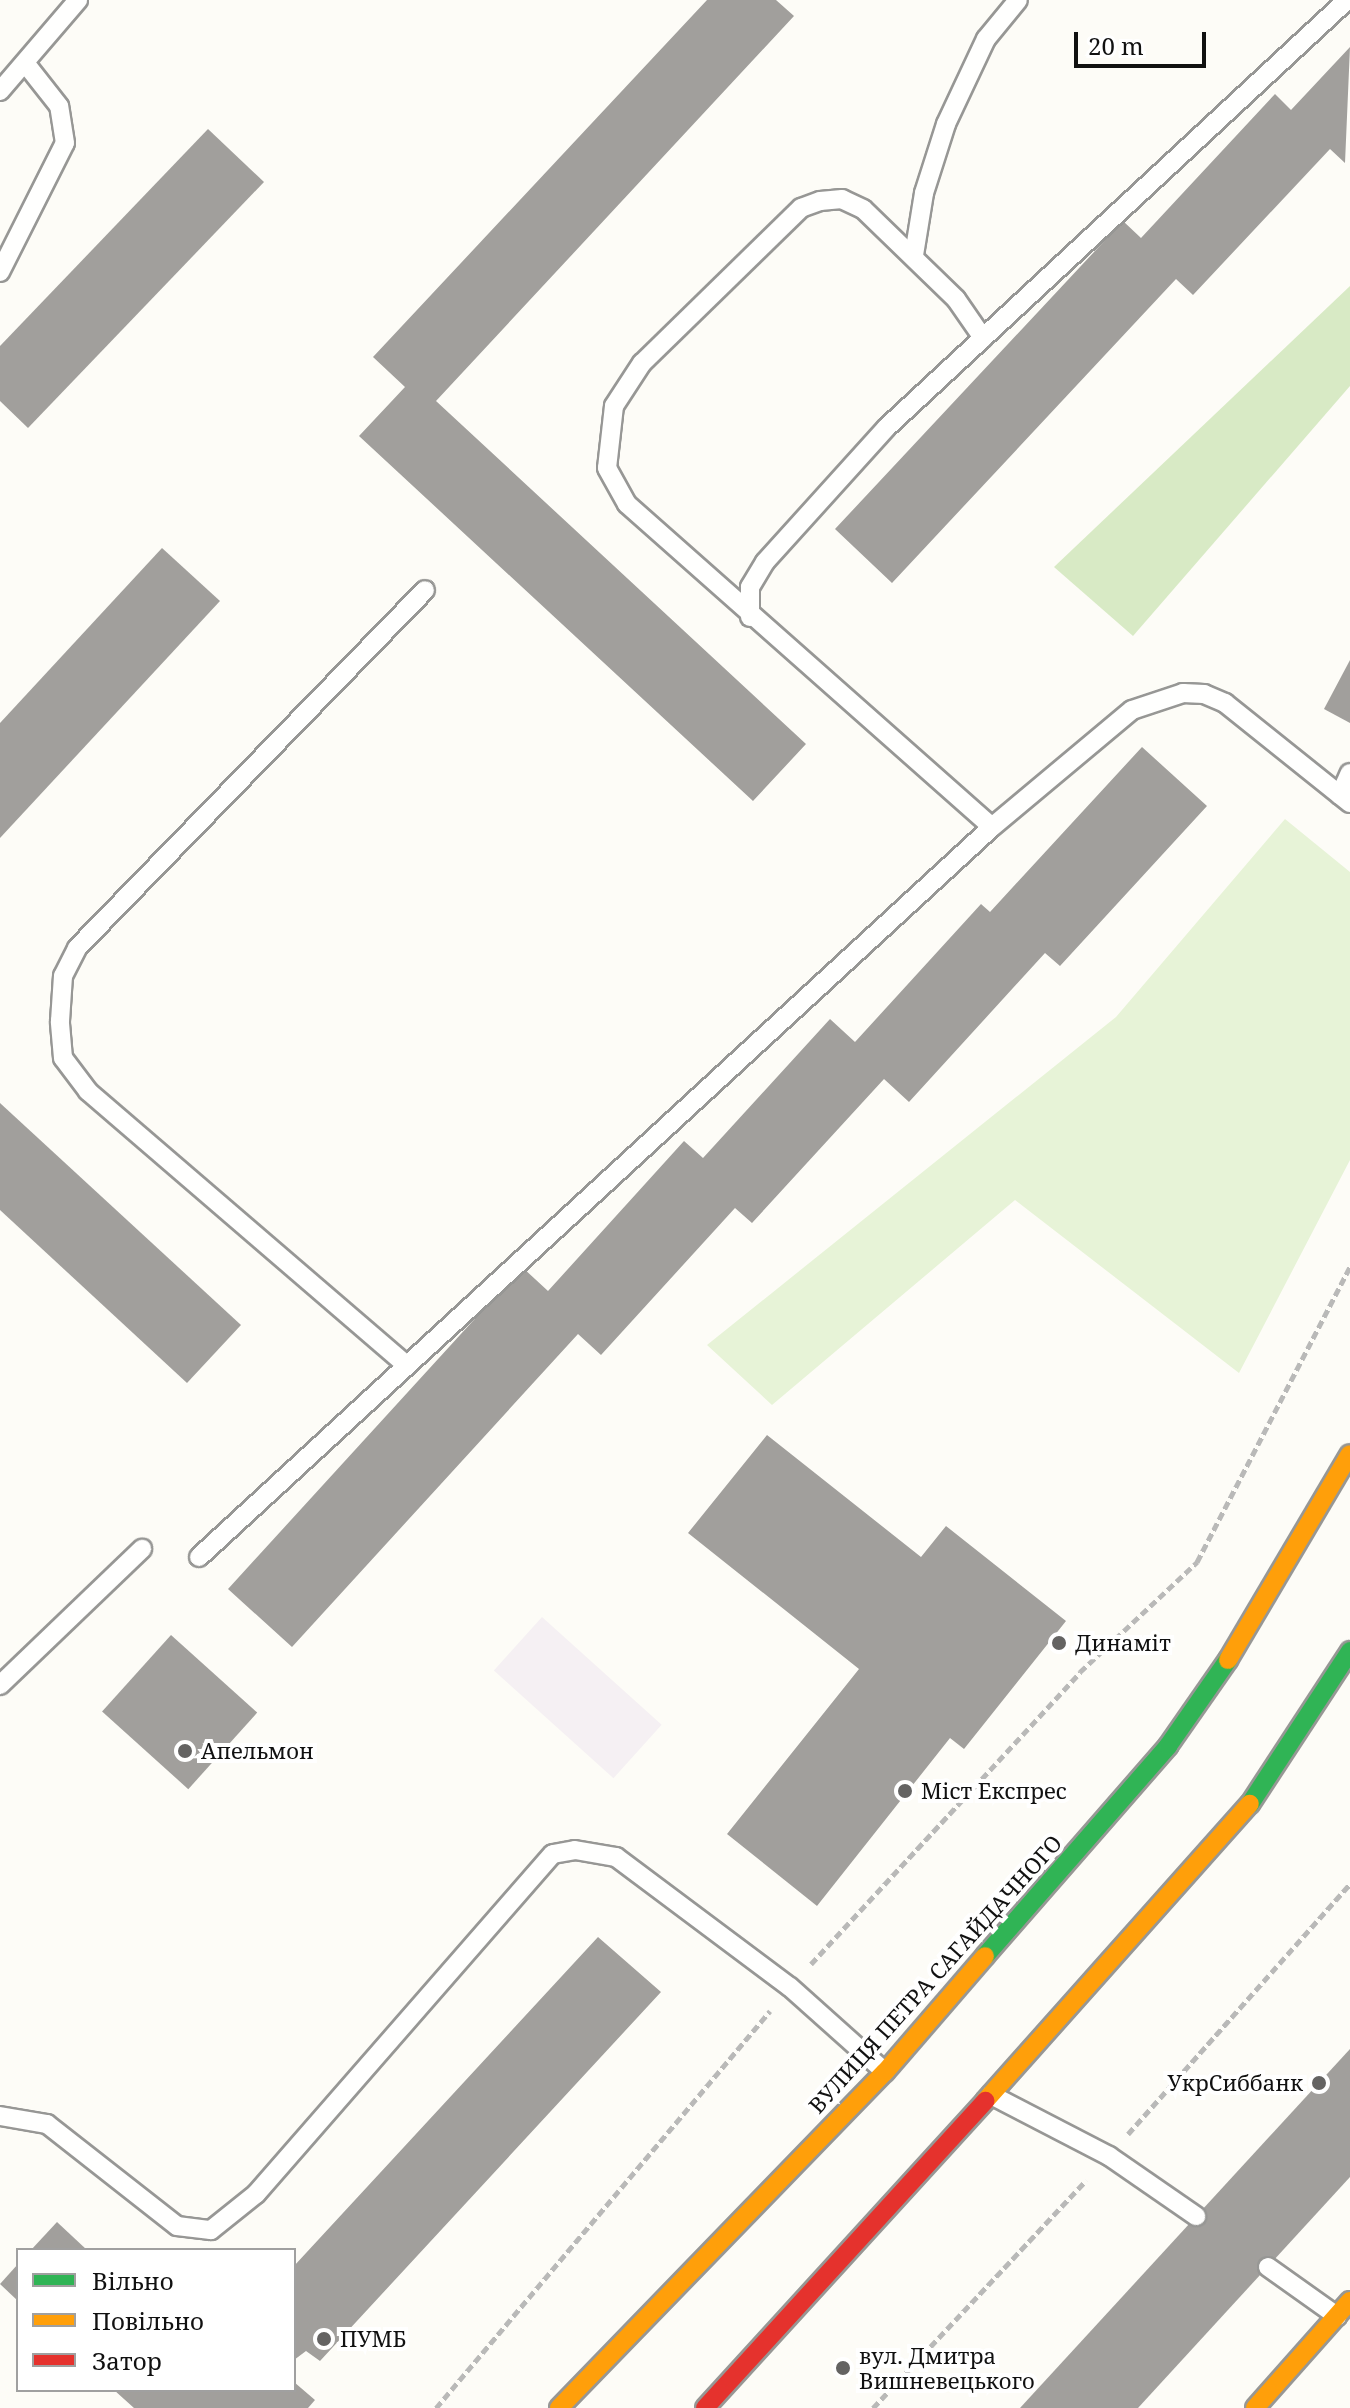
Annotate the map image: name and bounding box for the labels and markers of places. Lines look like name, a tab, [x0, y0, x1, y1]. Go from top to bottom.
place label: Динаміт	[1075, 1630, 1171, 1656]
marker: Динаміт	[1050, 1634, 1068, 1652]
place label: Апельмон	[201, 1738, 314, 1764]
marker: Апельмон	[176, 1742, 194, 1760]
place label: Міст Експрес	[921, 1778, 1067, 1804]
marker: Міст Експрес	[896, 1782, 914, 1800]
place label: УкрСиббанк	[1167, 2070, 1303, 2096]
marker: УкрСиббанк	[1310, 2074, 1328, 2092]
place label: ПУМБ	[340, 2326, 406, 2352]
marker: ПУМБ	[315, 2330, 333, 2348]
place label: вул. Дмитра Вишневецького	[859, 2342, 1035, 2394]
marker: вул. Дмитра Вишневецького	[834, 2359, 852, 2377]

